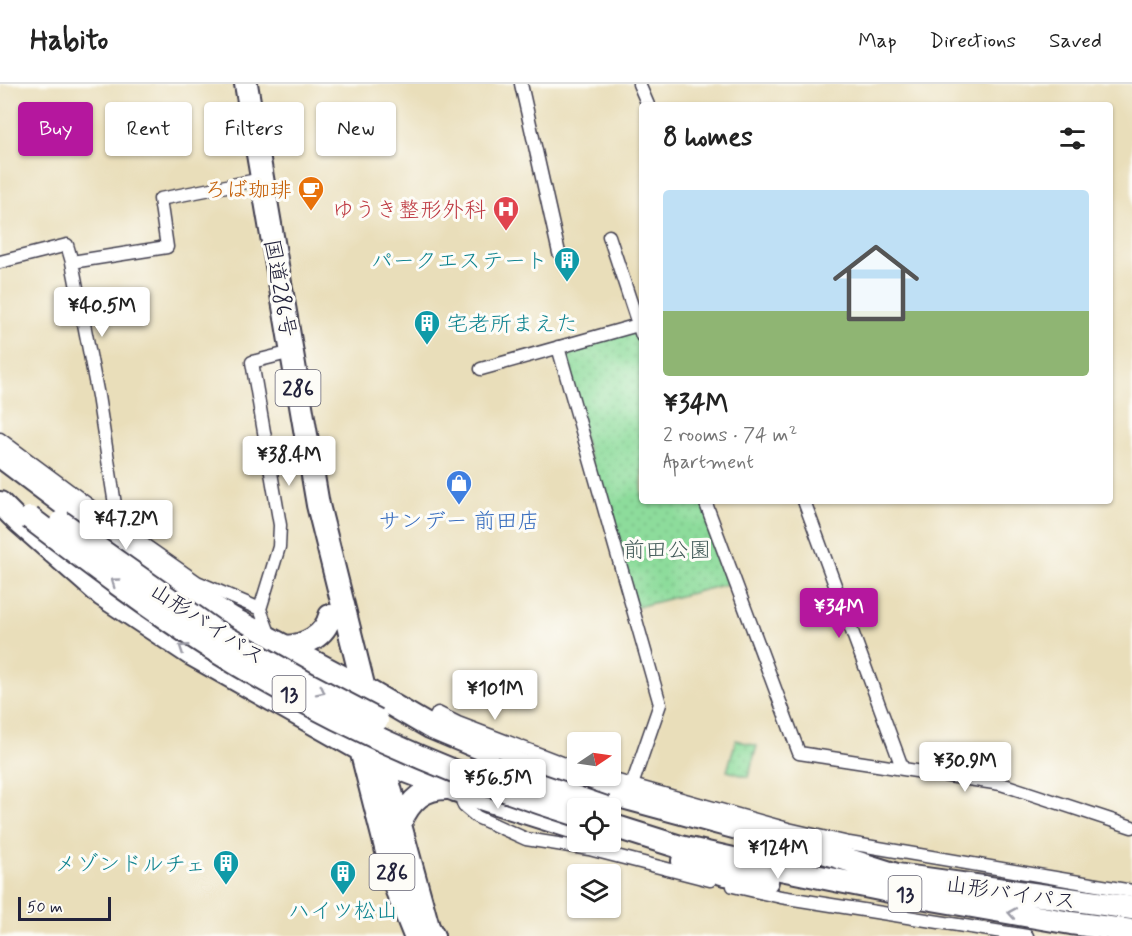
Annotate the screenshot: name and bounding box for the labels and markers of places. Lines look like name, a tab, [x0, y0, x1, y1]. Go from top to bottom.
cafe icon: ろば珈琲	[296, 174, 326, 212]
place label: ろば珈琲	[204, 177, 292, 205]
hospital icon: ゆうき整形外科	[491, 194, 521, 232]
place label: ゆうき整形外科	[332, 197, 486, 225]
building icon: パークエステート	[552, 245, 582, 283]
place label: パークエステート	[371, 248, 548, 276]
pin: ¥40.5M	[53, 287, 151, 338]
building icon: 宅老所まえた	[412, 308, 442, 346]
place label: 宅老所まえた	[446, 311, 578, 339]
pin: ¥38.4M	[240, 436, 338, 487]
shop icon: サンデー 前田店	[444, 468, 474, 506]
pin: ¥47.2M	[77, 500, 175, 551]
place label: サンデー 前田店	[379, 508, 539, 536]
pin: ¥34M	[803, 588, 875, 639]
pin: ¥101M	[453, 670, 537, 721]
pin: ¥30.9M	[916, 742, 1014, 793]
pin: ¥56.5M	[449, 759, 547, 810]
pin: ¥124M	[736, 829, 820, 880]
building icon: メゾンドルチェ	[211, 848, 241, 886]
place label: メゾンドルチェ	[54, 851, 206, 879]
building icon: ハイツ松山	[328, 858, 358, 896]
place label: ハイツ松山	[288, 898, 398, 926]

